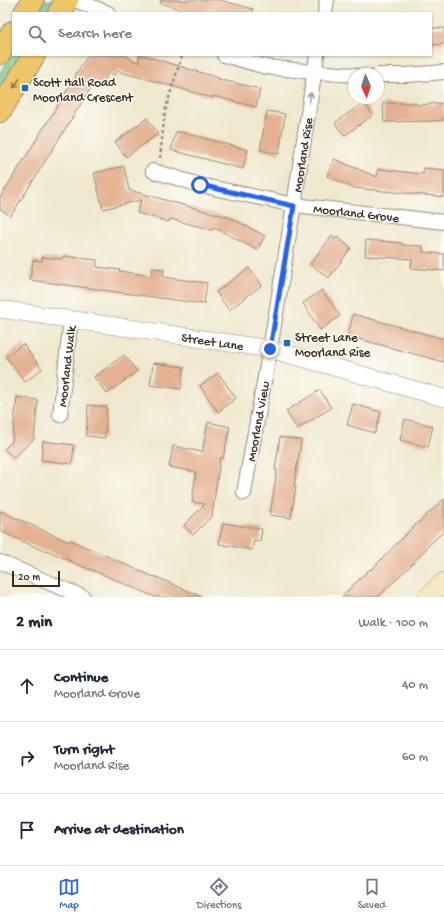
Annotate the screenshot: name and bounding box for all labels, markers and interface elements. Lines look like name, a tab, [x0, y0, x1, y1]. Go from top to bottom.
search box	[12, 12, 432, 56]
icon: search	[26, 23, 48, 45]
text: Search here	[58, 25, 132, 43]
north arrow	[348, 68, 384, 104]
place label: Scott Hall Road Moorland Crescent	[33, 76, 135, 106]
one-way arrow	[13, 77, 21, 88]
marker: Scott Hall Road Moorland Crescent	[20, 83, 30, 93]
one-way arrow	[306, 92, 314, 105]
street label: Moorland Rise	[291, 117, 317, 194]
route start	[191, 176, 209, 194]
street label: Moorland Grove	[313, 202, 400, 227]
street label: Moorland Walk	[56, 324, 80, 408]
street label: Street Lane	[180, 331, 245, 355]
place label: Street Lane Moorland Rise	[295, 331, 370, 361]
marker: Street Lane Moorland Rise	[282, 338, 292, 348]
route end	[261, 340, 279, 358]
street label: Moorland View	[245, 380, 274, 463]
scale bar	[12, 569, 60, 588]
text: 20 m	[18, 572, 40, 584]
text: 2 min	[16, 613, 52, 633]
text: Walk · 100 m	[359, 616, 428, 631]
text: Continue	[54, 669, 108, 687]
icon: ahead	[16, 675, 38, 697]
text: 40 m	[402, 678, 428, 693]
text: Moorland Grove	[54, 687, 140, 702]
text: Turn right	[54, 741, 114, 759]
icon: right	[16, 747, 38, 769]
text: 60 m	[402, 750, 428, 765]
text: Moorland Rise	[54, 759, 129, 774]
icon: arrive	[16, 819, 38, 841]
text: Arrive at destination	[54, 821, 184, 839]
tab: Map	[58, 876, 80, 912]
tab: Directions	[197, 876, 241, 912]
tab: Saved	[358, 876, 386, 912]

